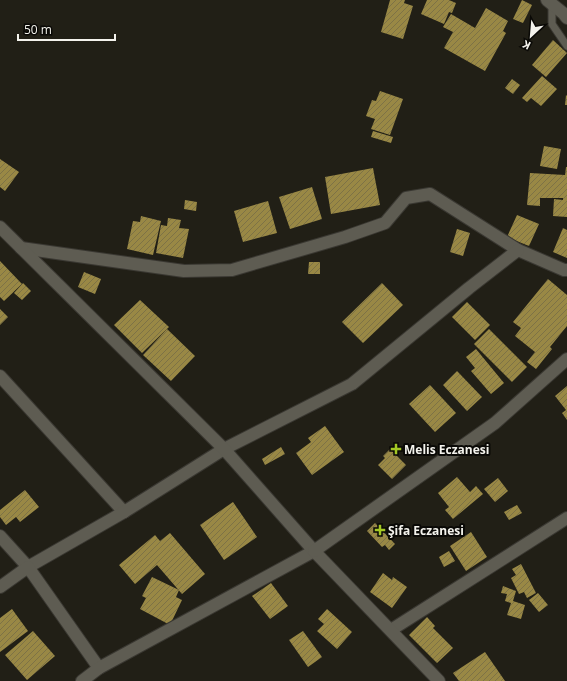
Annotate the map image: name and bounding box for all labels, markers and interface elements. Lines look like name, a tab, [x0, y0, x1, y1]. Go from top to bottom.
scale bar	[18, 16, 115, 42]
north arrow	[511, 16, 551, 56]
text: 50 m	[24, 21, 52, 38]
text: K	[519, 37, 533, 54]
place label: Melis Eczanesi	[404, 441, 489, 458]
marker: Melis Eczanesi	[391, 444, 401, 454]
place label: Şifa Eczanesi	[388, 522, 464, 539]
marker: Şifa Eczanesi	[375, 525, 385, 535]

